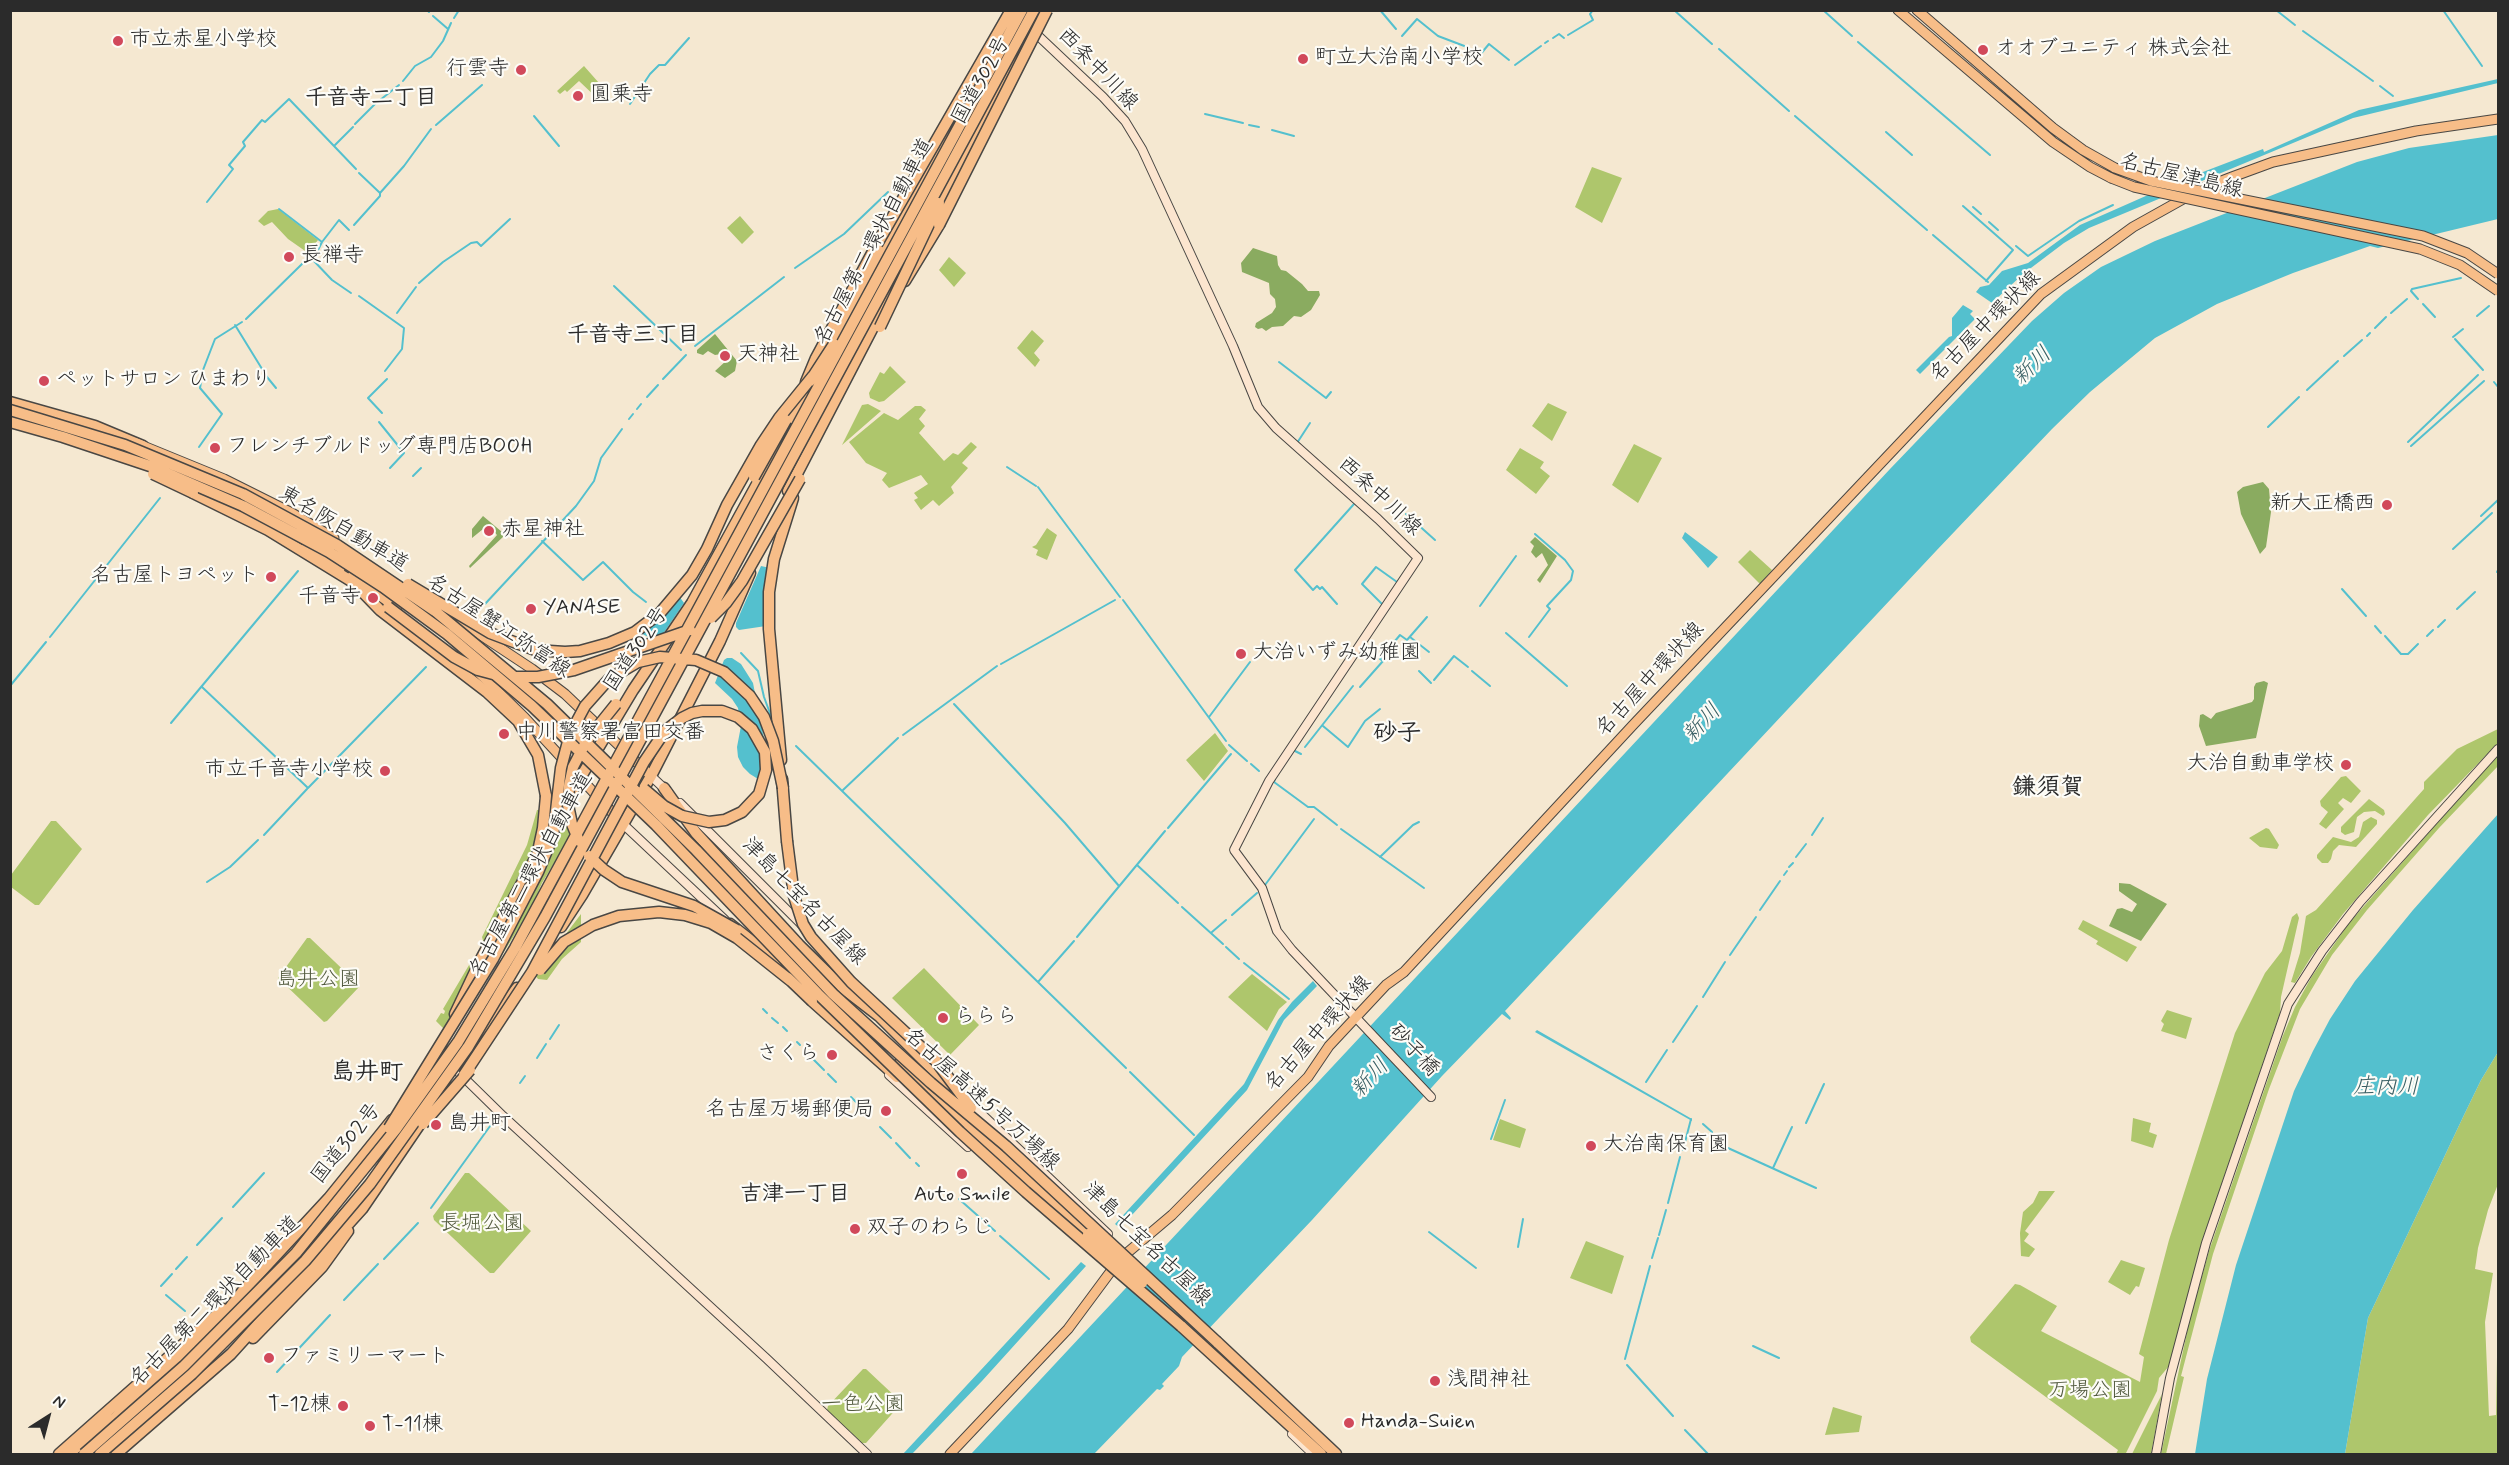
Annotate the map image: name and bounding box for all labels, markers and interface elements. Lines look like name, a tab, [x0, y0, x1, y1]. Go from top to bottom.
street label: 西条中川線	[1051, 23, 1143, 117]
place label: 市立赤星小学校	[130, 28, 277, 54]
street label: 国道302号	[947, 32, 1017, 130]
marker: 市立赤星小学校	[111, 34, 125, 48]
place label: オオブユニティ 株式会社	[1995, 37, 2232, 63]
marker: オオブユニティ 株式会社	[1976, 43, 1990, 57]
place label: 町立大治南小学校	[1315, 46, 1483, 72]
marker: 町立大治南小学校	[1296, 52, 1310, 66]
place label: 行雲寺	[446, 57, 509, 83]
marker: 行雲寺	[514, 63, 528, 77]
place label: 圓乗寺	[590, 83, 653, 109]
district label: 千音寺二丁目	[305, 86, 437, 112]
marker: 圓乗寺	[571, 89, 585, 103]
street label: 名古屋第二環状自動車道	[810, 134, 940, 350]
street label: 名古屋津島線	[2117, 150, 2245, 204]
place label: 長禅寺	[301, 244, 364, 270]
marker: 長禅寺	[282, 250, 296, 264]
street label: 名古屋中環状線	[1925, 266, 2047, 388]
district label: 千音寺三丁目	[567, 323, 699, 349]
water label: 新川	[2008, 342, 2058, 392]
place label: 天神社	[737, 343, 800, 369]
marker: 天神社	[718, 349, 732, 363]
place label: ペットサロン ひまわり	[56, 368, 272, 394]
marker: ペットサロン ひまわり	[37, 374, 51, 388]
place label: フレンチブルドッグ専門店BOOH	[227, 435, 532, 461]
marker: フレンチブルドッグ専門店BOOH	[208, 441, 222, 455]
street label: 西条中川線	[1332, 452, 1426, 542]
street label: 東名阪自動車道	[274, 481, 412, 579]
place label: 新大正橋西	[2270, 492, 2375, 518]
marker: 新大正橋西	[2380, 498, 2394, 512]
place label: 赤星神社	[501, 518, 585, 544]
marker: 赤星神社	[482, 524, 496, 538]
place label: 名古屋トヨペット	[91, 564, 259, 590]
marker: 名古屋トヨペット	[264, 570, 278, 584]
street label: 名古屋蟹江弥富線	[421, 570, 575, 684]
place label: 千音寺	[298, 585, 361, 611]
marker: 千音寺	[366, 591, 380, 605]
place label: YANASE	[543, 596, 620, 622]
marker: YANASE	[524, 602, 538, 616]
street label: 国道302号	[599, 603, 675, 697]
street label: 名古屋中環状線	[1592, 618, 1710, 742]
place label: 大治いずみ幼稚園	[1253, 641, 1421, 667]
marker: 大治いずみ幼稚園	[1234, 647, 1248, 661]
water label: 新川	[1678, 699, 1728, 749]
place label: 中川警察署富田交番	[516, 721, 705, 747]
district label: 砂子	[1373, 721, 1421, 749]
marker: 中川警察署富田交番	[497, 727, 511, 741]
place label: 大治自動車学校	[2187, 752, 2334, 778]
place label: 市立千音寺小学校	[205, 758, 373, 784]
marker: 大治自動車学校	[2339, 758, 2353, 772]
marker: 市立千音寺小学校	[378, 764, 392, 778]
street label: 名古屋第二環状自動車道	[465, 768, 599, 982]
district label: 鎌須賀	[2012, 775, 2084, 803]
street label: 津島七宝名古屋線	[736, 833, 870, 971]
park label: 島井公園	[276, 968, 360, 994]
street label: 名古屋中環状線	[1260, 971, 1378, 1097]
place label: ららら	[955, 1005, 1018, 1031]
marker: ららら	[936, 1011, 950, 1025]
street label: 砂子橋	[1382, 1019, 1444, 1083]
street label: 名古屋高速5号万場線	[898, 1023, 1064, 1177]
place label: さくら	[757, 1042, 820, 1068]
marker: さくら	[825, 1048, 839, 1062]
water label: 新川	[1346, 1054, 1396, 1104]
district label: 島井町	[331, 1060, 403, 1088]
water label: 庄内川	[2353, 1075, 2419, 1101]
street label: 国道302号	[307, 1098, 387, 1190]
place label: 名古屋万場郵便局	[706, 1098, 874, 1124]
marker: 名古屋万場郵便局	[879, 1104, 893, 1118]
place label: 島井町	[448, 1112, 511, 1138]
marker: 島井町	[429, 1118, 443, 1132]
place label: 大治南保育園	[1603, 1133, 1729, 1159]
marker: 大治南保育園	[1584, 1139, 1598, 1153]
marker: Auto Smile	[955, 1167, 969, 1181]
street label: 津島七宝名古屋線	[1077, 1178, 1215, 1312]
district label: 吉津一丁目	[740, 1182, 850, 1208]
place label: Auto Smile	[914, 1183, 1010, 1209]
street label: 名古屋第二環状自動車道	[125, 1211, 307, 1393]
park label: 長堀公園	[440, 1212, 524, 1238]
place label: 双子のわらじ	[867, 1216, 993, 1242]
marker: 双子のわらじ	[848, 1222, 862, 1236]
place label: ファミリーマート	[281, 1345, 449, 1371]
marker: ファミリーマート	[262, 1351, 276, 1365]
place label: 浅間神社	[1447, 1368, 1531, 1394]
marker: 浅間神社	[1428, 1374, 1442, 1388]
park label: 万場公園	[2048, 1379, 2132, 1405]
north arrow	[18, 1387, 78, 1447]
text: N	[48, 1390, 69, 1414]
place label: T-12棟	[268, 1393, 331, 1419]
park label: 一色公園	[821, 1393, 905, 1419]
marker: T-12棟	[336, 1399, 350, 1413]
place label: Handa-Suien	[1361, 1410, 1475, 1436]
place label: T-11棟	[382, 1413, 443, 1439]
marker: Handa-Suien	[1342, 1416, 1356, 1430]
marker: T-11棟	[363, 1419, 377, 1433]

